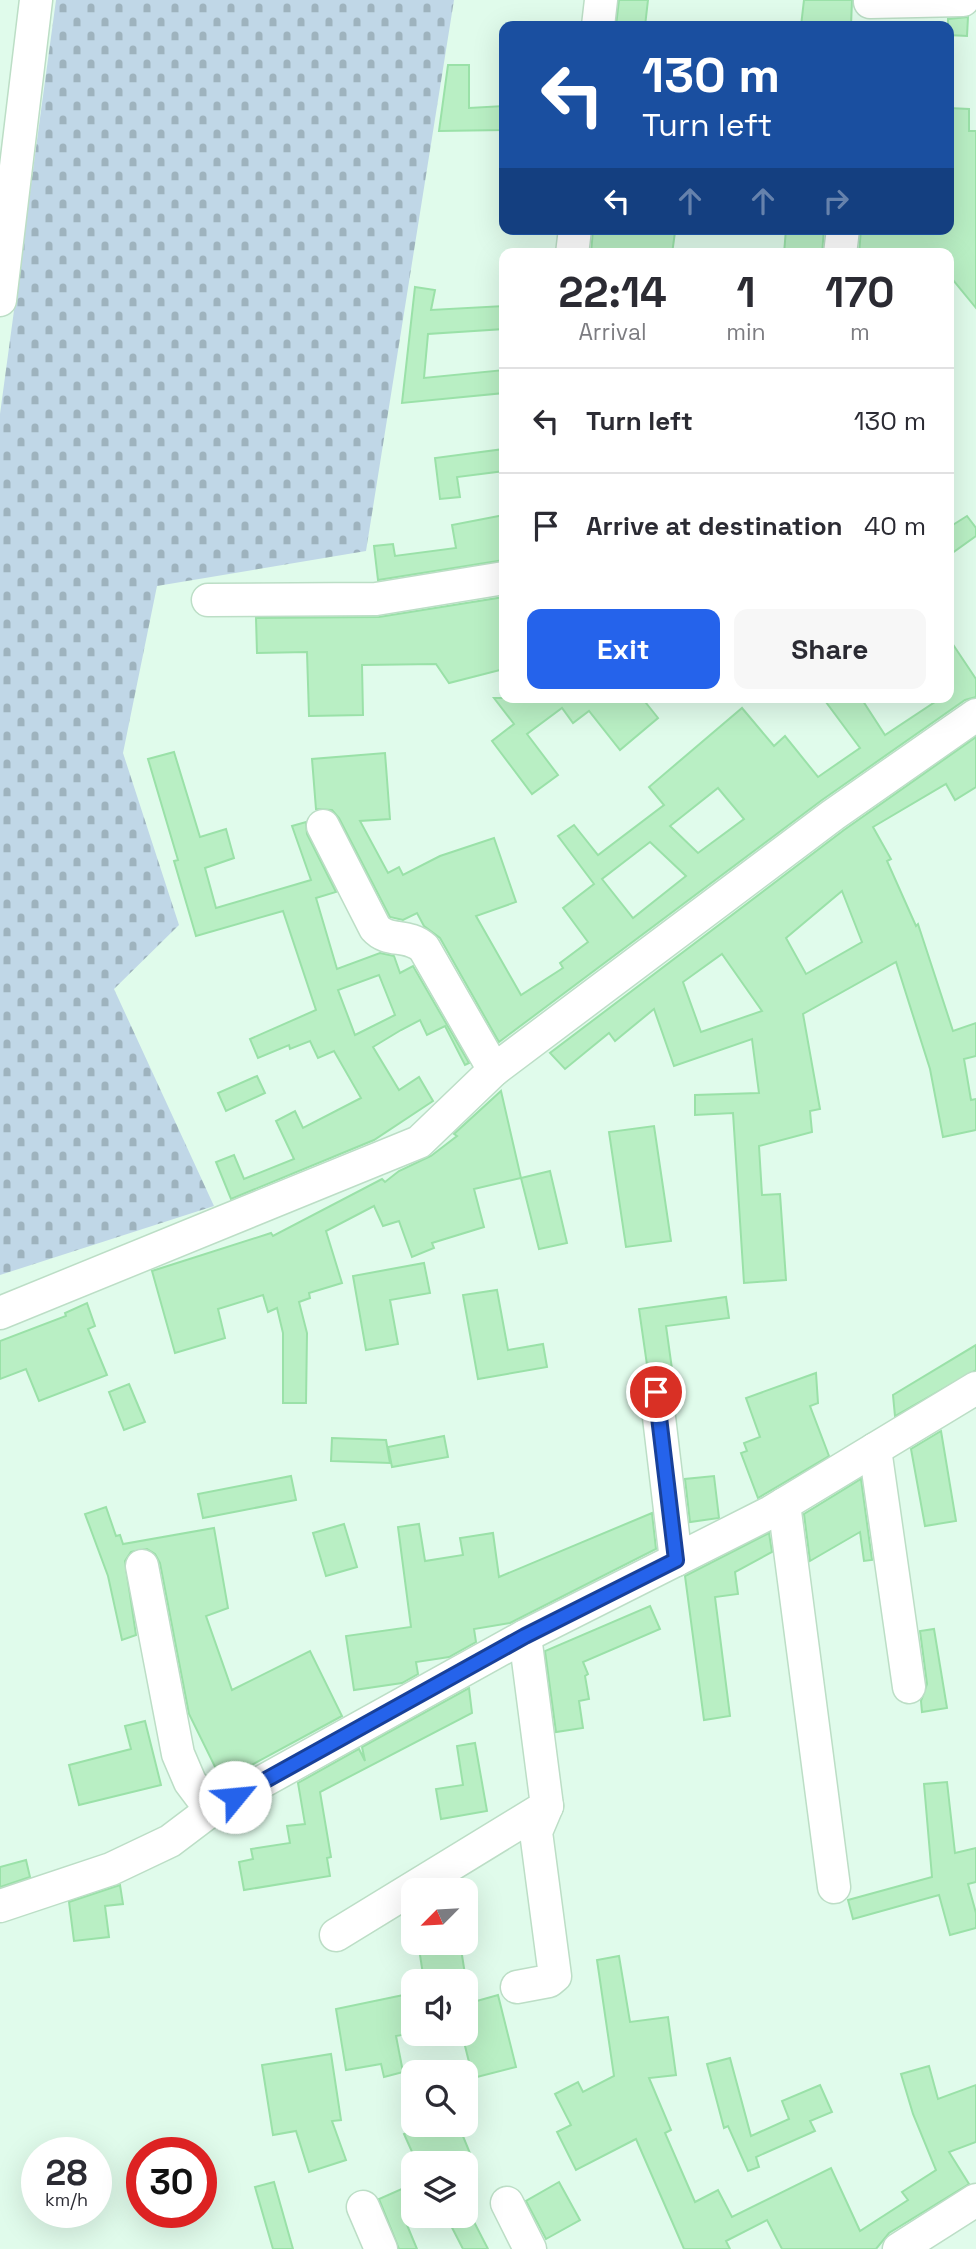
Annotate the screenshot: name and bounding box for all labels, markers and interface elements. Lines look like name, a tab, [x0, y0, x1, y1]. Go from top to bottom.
text: 130 m	[642, 44, 780, 106]
icon: left	[527, 49, 618, 140]
text: Turn left	[642, 105, 772, 145]
icon: left	[598, 182, 636, 220]
icon: ahead	[671, 182, 709, 220]
icon: ahead	[744, 182, 782, 220]
icon: right	[817, 182, 855, 220]
text: 22:14	[559, 266, 667, 319]
text: 1	[736, 266, 755, 319]
text: 170	[825, 266, 894, 319]
text: Arrival	[578, 317, 647, 347]
text: min	[726, 317, 766, 347]
text: m	[850, 317, 870, 347]
icon: left	[527, 402, 565, 440]
text: Turn left	[586, 404, 693, 438]
text: 130 m	[854, 404, 926, 438]
icon: arrive	[527, 507, 565, 545]
text: Arrive at destination	[586, 509, 843, 543]
text: 40 m	[864, 509, 926, 543]
button: Exit	[527, 609, 720, 689]
button: Share	[734, 609, 926, 689]
pin	[626, 1362, 686, 1422]
icon: arrive	[637, 1373, 675, 1411]
position arrow	[198, 1760, 272, 1834]
north arrow	[401, 1878, 478, 1955]
map controls	[401, 1878, 478, 2228]
button: sound	[401, 1969, 478, 2046]
button: search	[401, 2060, 478, 2137]
speed limit sign: 30	[126, 2137, 217, 2228]
text: 28	[46, 2151, 87, 2195]
button: layers	[401, 2151, 478, 2228]
text: km/h	[45, 2188, 88, 2211]

